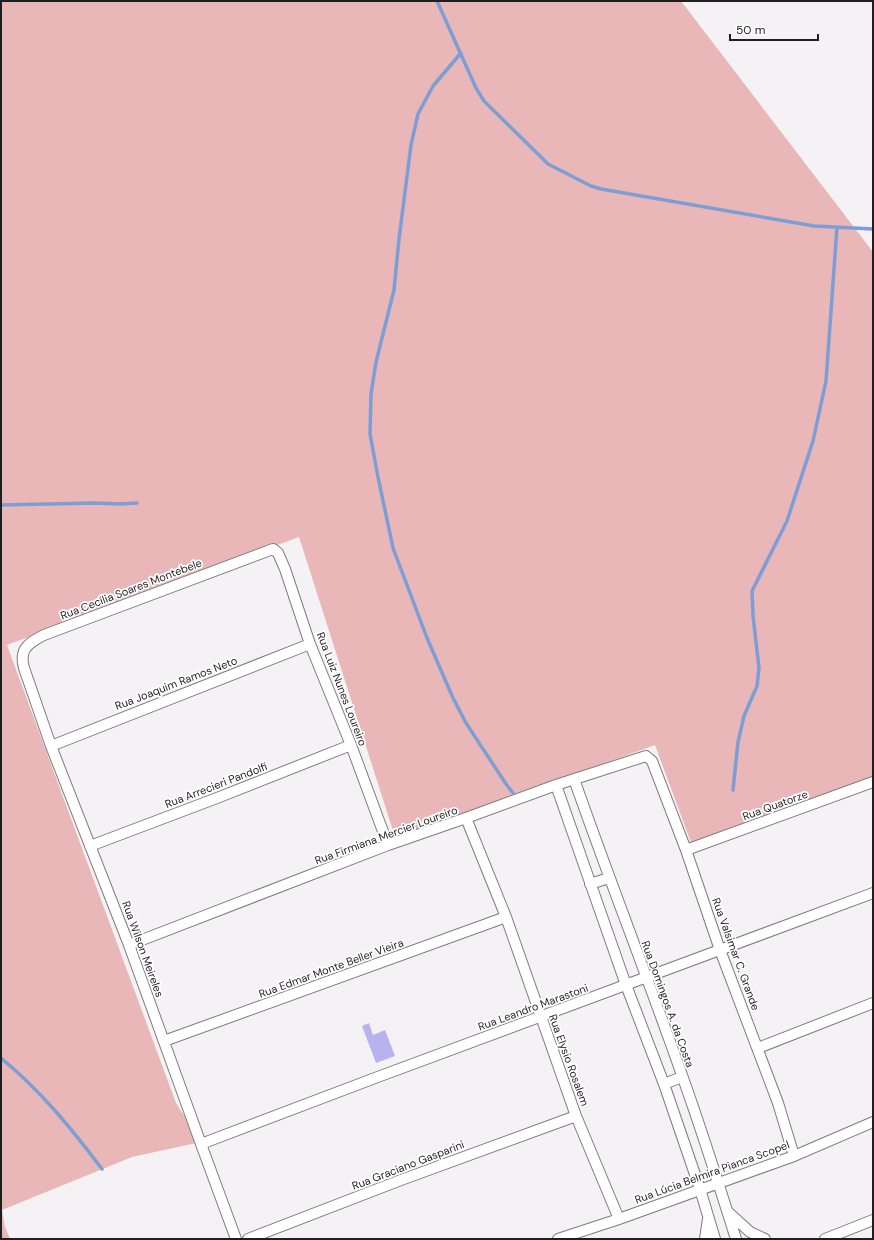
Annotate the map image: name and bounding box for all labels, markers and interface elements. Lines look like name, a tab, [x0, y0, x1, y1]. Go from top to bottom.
scale bar	[730, 16, 818, 42]
text: 50 m	[736, 22, 765, 38]
street label: Rua Cecília Soares Montebele	[58, 556, 204, 622]
street label: Rua Luiz Nunes Loureiro	[314, 630, 370, 748]
street label: Rua Joaquim Ramos Neto	[113, 653, 239, 713]
street label: Rua Arrecieri Pandolfi	[163, 759, 269, 811]
street label: Rua Quatorze	[740, 787, 810, 823]
street label: Rua Firmiana Mercier Loureiro	[313, 803, 459, 867]
street label: Rua Valsimar C. Grande	[709, 896, 763, 1012]
street label: Rua Wilson Meireles	[119, 899, 167, 999]
street label: Rua Edmar Monte Beller Vieira	[257, 935, 405, 1001]
street label: Rua Domingos A. da Costa	[639, 939, 697, 1069]
street label: Rua Leandro Marastoni	[476, 981, 590, 1033]
street label: Rua Elysio Rosalem	[546, 1012, 592, 1108]
street label: Rua Graciano Gasparini	[350, 1137, 466, 1193]
street label: Rua Lúcia Belmira Pianca Scopel	[633, 1137, 791, 1207]

